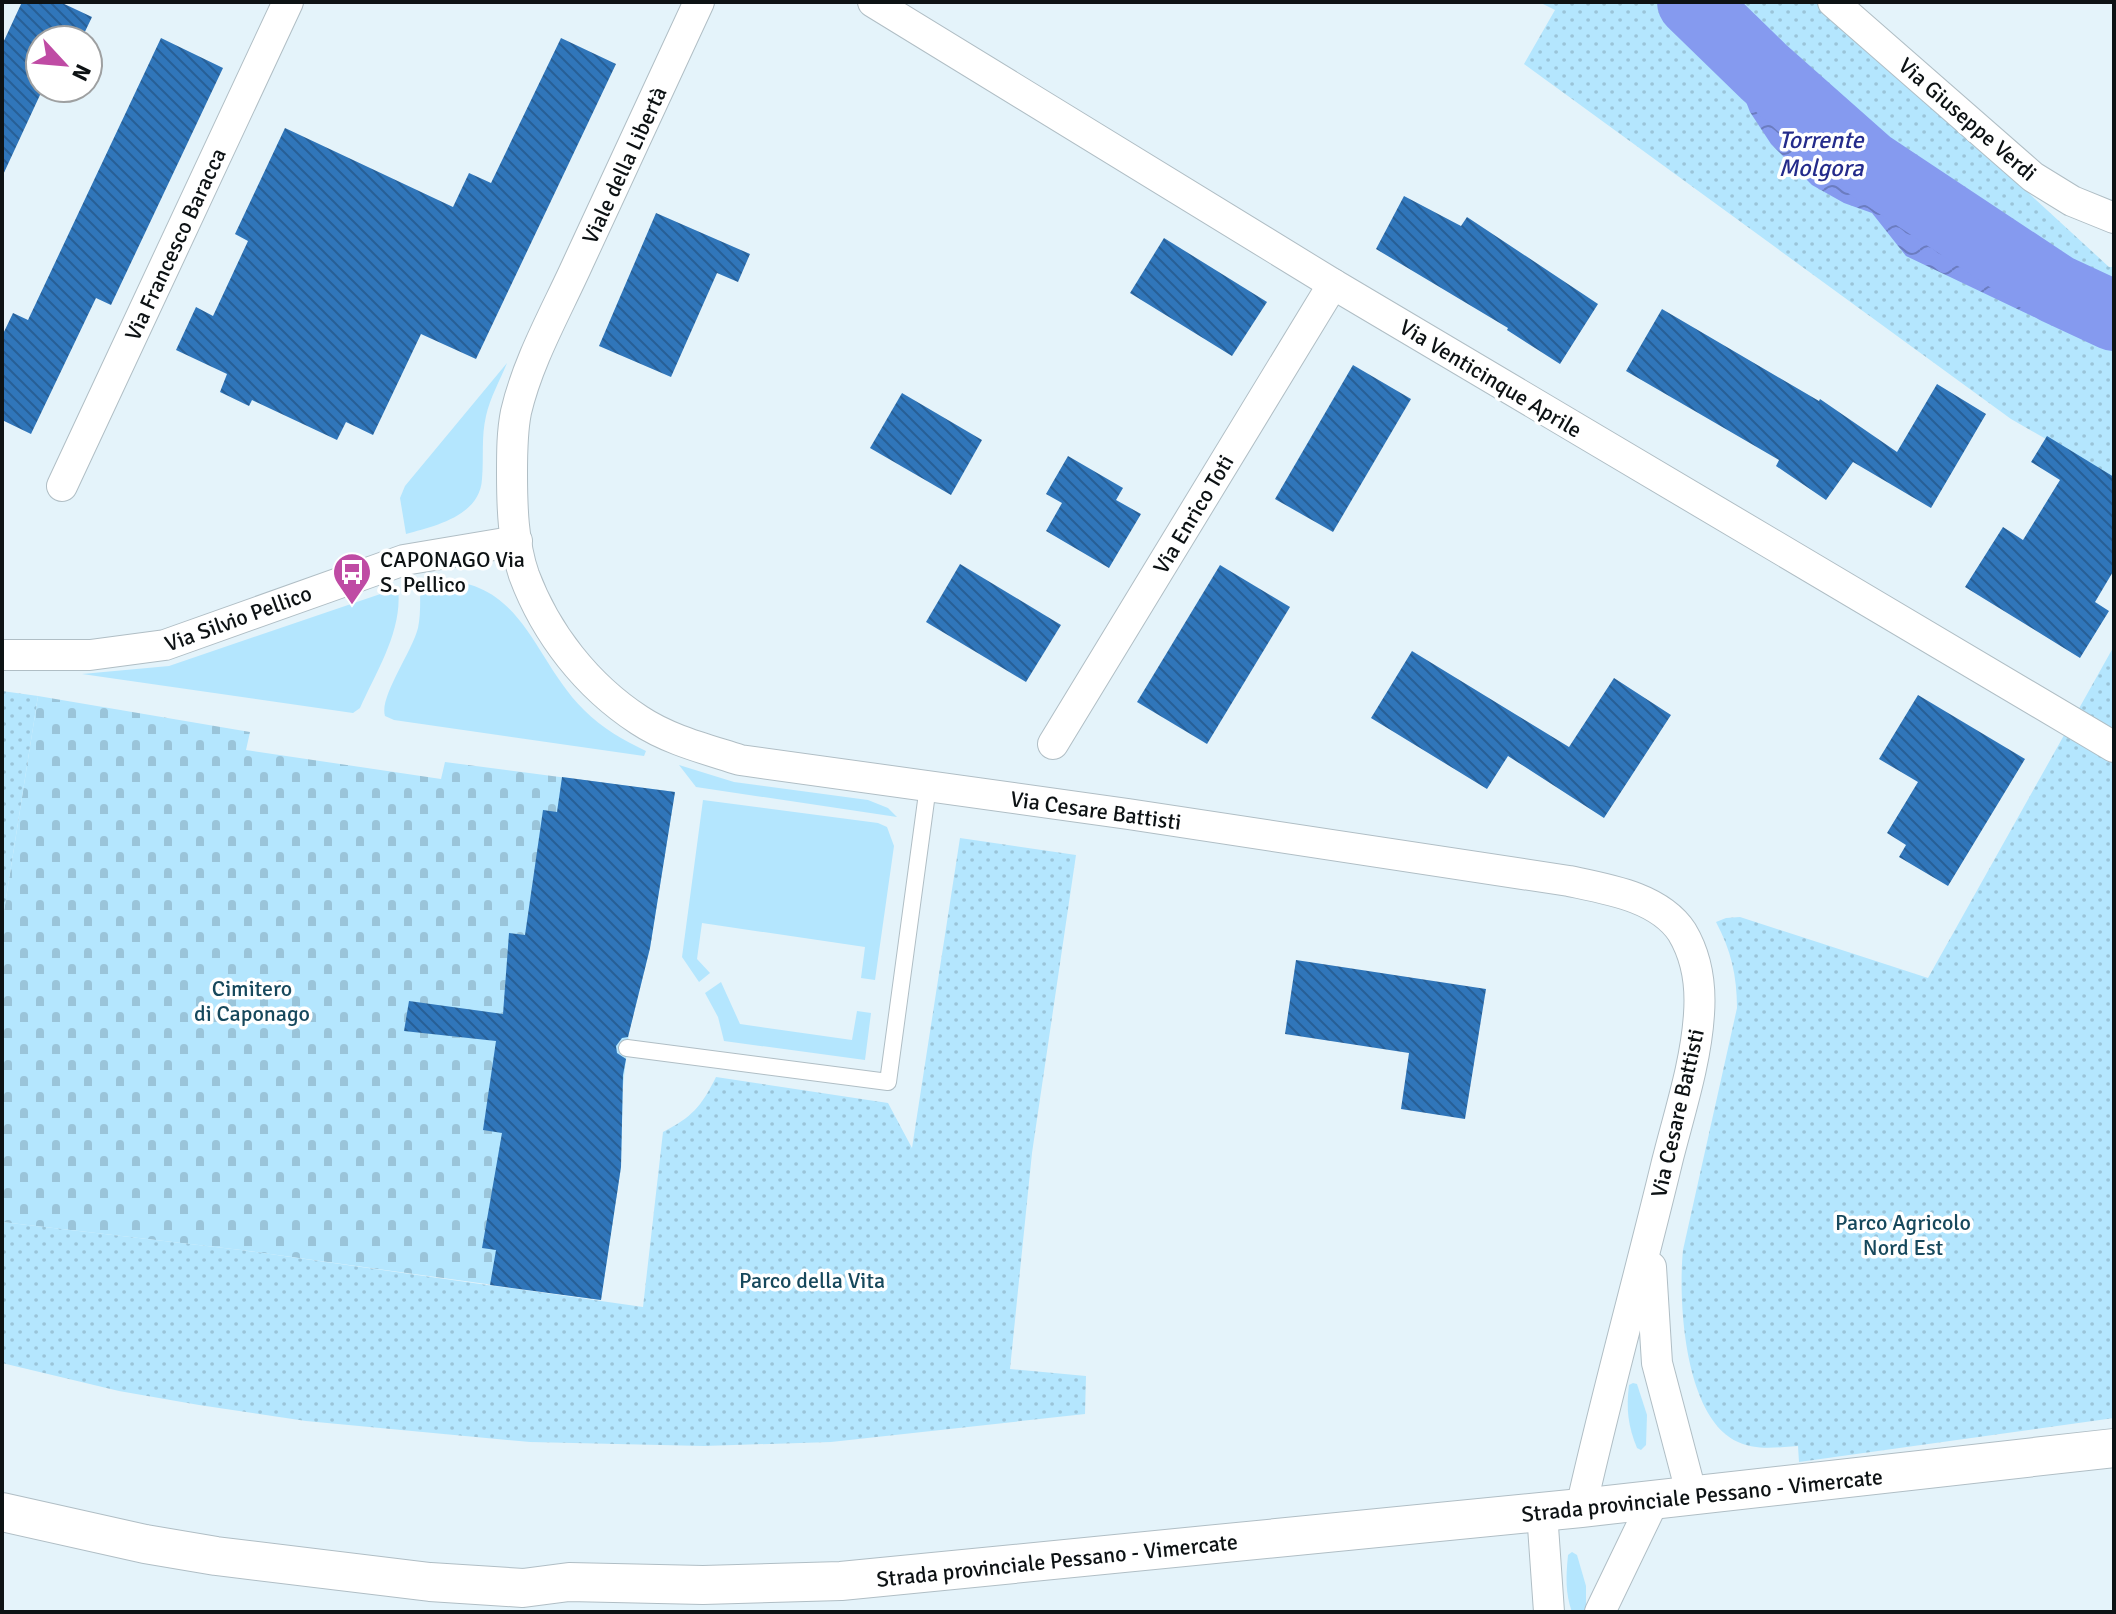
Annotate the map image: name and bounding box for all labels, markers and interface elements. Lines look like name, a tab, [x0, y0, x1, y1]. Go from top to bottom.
north arrow	[24, 24, 104, 104]
street label: Via Giuseppe Verdi	[1893, 52, 2042, 187]
text: N	[66, 60, 97, 85]
street label: Viale della Libertà	[576, 82, 673, 248]
water label: Torrente Molgora	[1779, 125, 1864, 183]
street label: Via Francesco Baracca	[119, 144, 232, 345]
street label: Via Venticinque Aprile	[1395, 313, 1587, 444]
street label: Via Enrico Toti	[1147, 450, 1240, 579]
place label: CAPONAGO Via S. Pellico	[380, 546, 525, 598]
bus stop icon: CAPONAGO Via S. Pellico	[331, 551, 373, 606]
street label: Via Silvio Pellico	[161, 579, 315, 658]
street label: Via Cesare Battisti	[1009, 785, 1183, 836]
park label: Cimitero di Caponago	[194, 975, 310, 1027]
street label: Via Cesare Battisti	[1645, 1026, 1710, 1200]
park label: Parco Agricolo Nord Est	[1835, 1209, 1971, 1261]
park label: Parco della Vita	[739, 1267, 885, 1294]
street label: Strada provinciale Pessano - Vimercate	[1520, 1463, 1884, 1528]
street label: Strada provinciale Pessano - Vimercate	[875, 1528, 1239, 1593]

